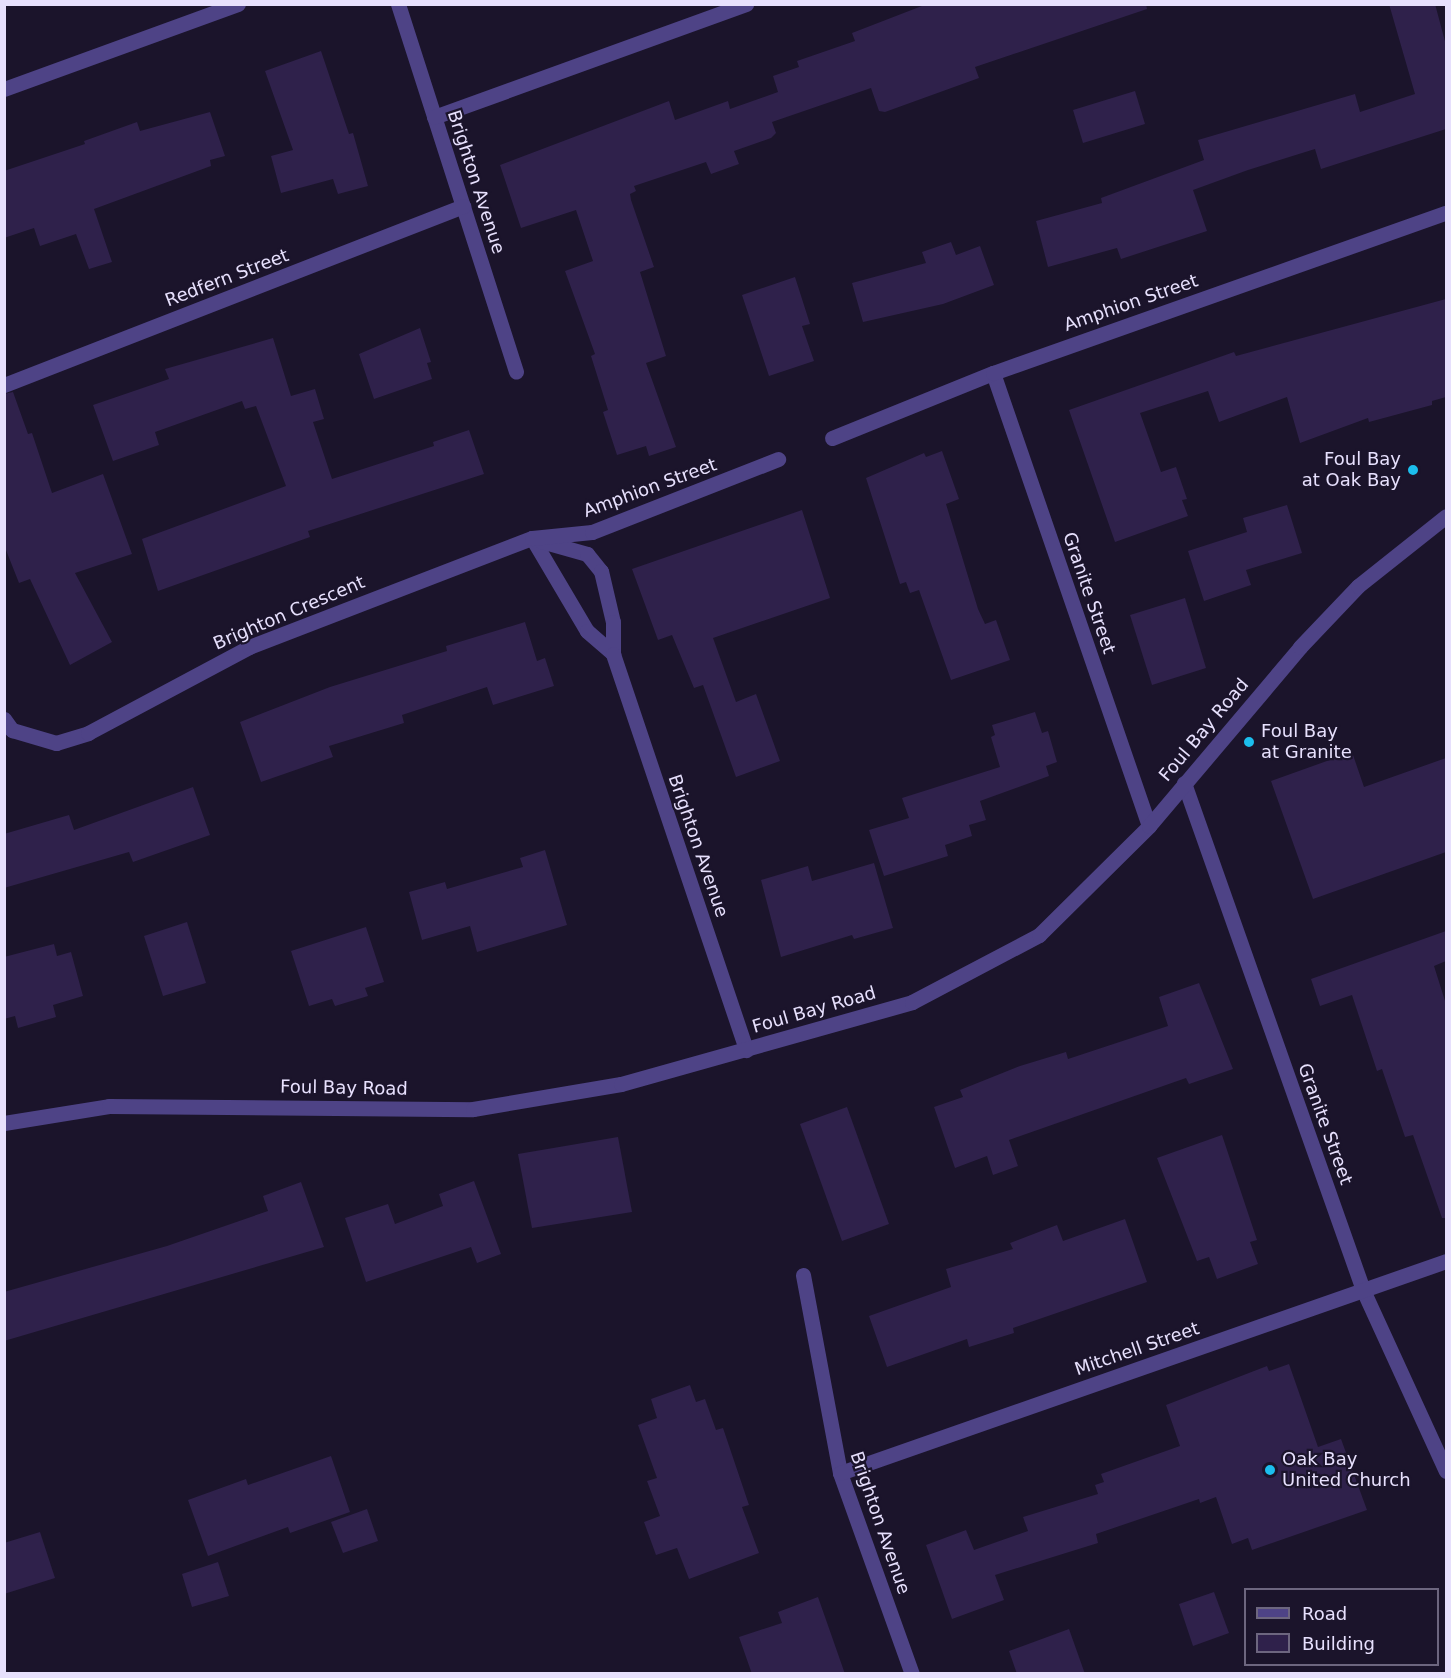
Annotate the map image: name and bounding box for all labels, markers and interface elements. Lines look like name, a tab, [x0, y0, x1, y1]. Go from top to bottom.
street label: Brighton Avenue	[443, 107, 509, 257]
street label: Redfern Street	[162, 245, 292, 311]
street label: Amphion Street	[1061, 270, 1201, 336]
place label: Foul Bay at Oak Bay	[1302, 449, 1401, 492]
street label: Amphion Street	[580, 454, 720, 522]
marker: Foul Bay at Oak Bay	[1406, 463, 1420, 477]
street label: Granite Street	[1058, 529, 1120, 657]
street label: Brighton Crescent	[210, 571, 368, 655]
street label: Foul Bay Road	[1155, 674, 1253, 786]
place label: Foul Bay at Granite	[1261, 721, 1352, 764]
marker: Foul Bay at Granite	[1242, 735, 1256, 749]
street label: Brighton Avenue	[663, 772, 733, 920]
street label: Foul Bay Road	[750, 982, 878, 1038]
street label: Granite Street	[1293, 1060, 1357, 1188]
street label: Foul Bay Road	[280, 1076, 408, 1100]
street label: Mitchell Street	[1072, 1318, 1202, 1380]
street label: Brighton Avenue	[845, 1449, 915, 1597]
place label: Oak Bay United Church	[1282, 1449, 1411, 1492]
marker: Oak Bay United Church	[1263, 1463, 1277, 1477]
legend	[1244, 1588, 1439, 1666]
text: Road	[1302, 1603, 1347, 1624]
text: Building	[1302, 1633, 1375, 1654]

